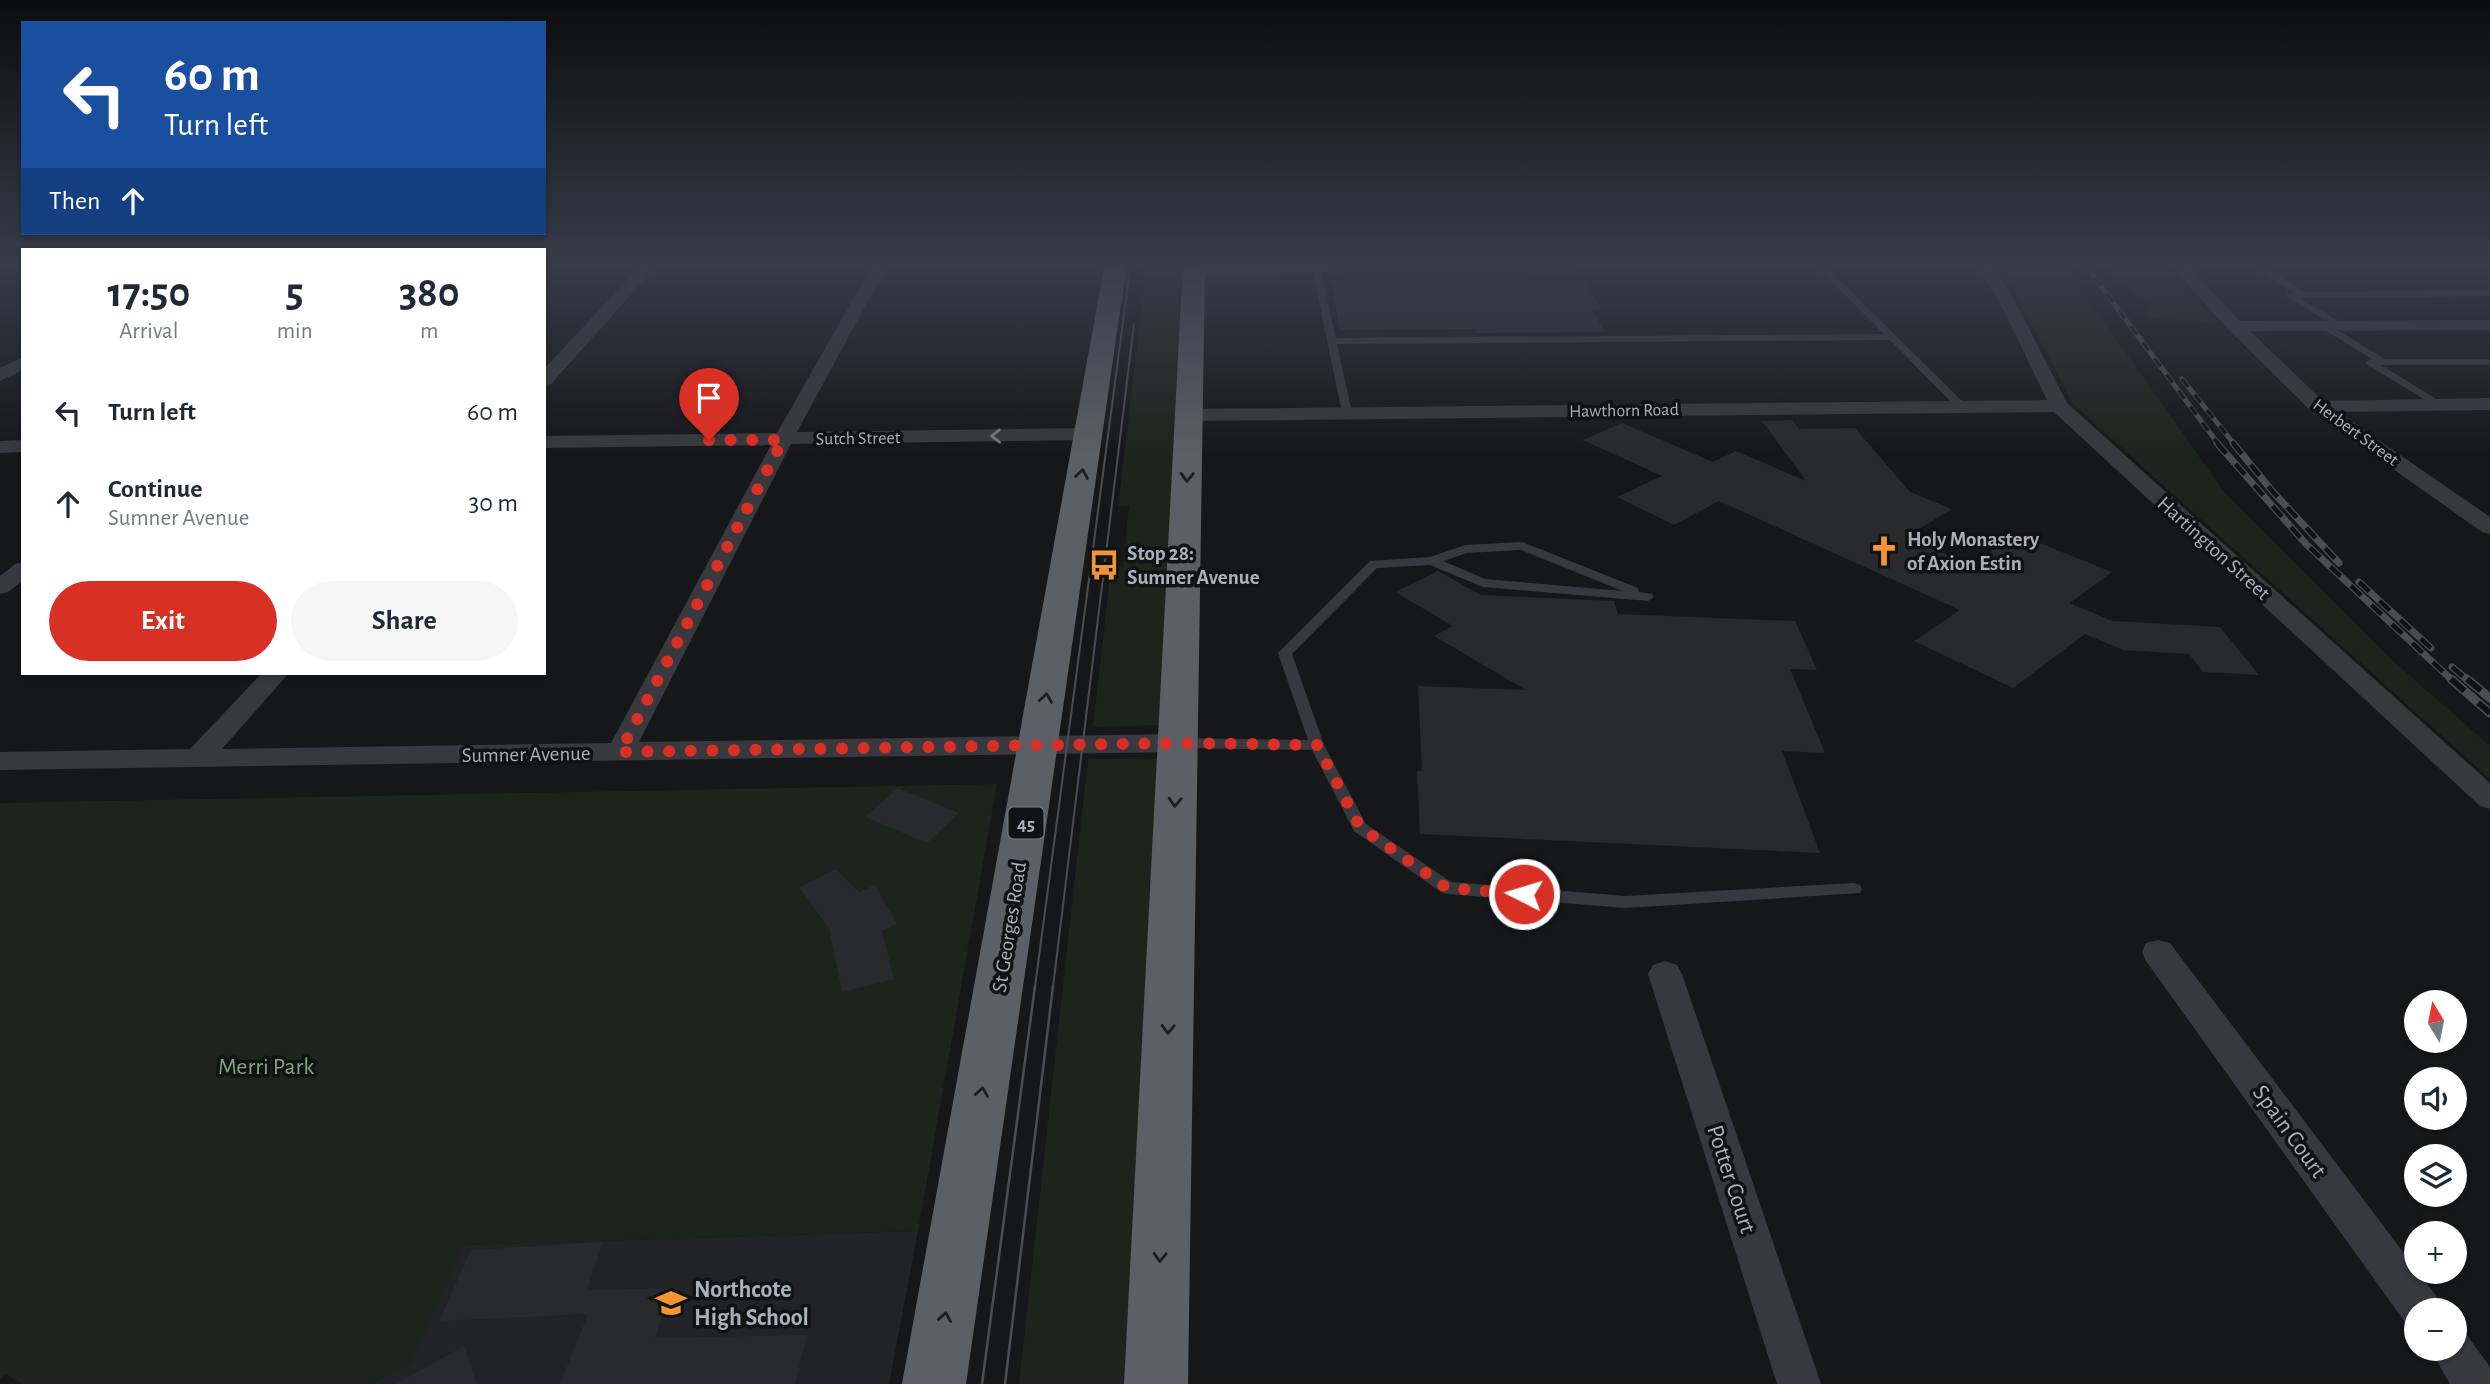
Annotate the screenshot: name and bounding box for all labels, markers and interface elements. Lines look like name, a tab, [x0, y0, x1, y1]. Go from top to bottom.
icon: left	[49, 49, 140, 140]
text: 60 m	[164, 51, 260, 100]
text: Turn left	[164, 109, 268, 141]
icon: ahead	[114, 182, 152, 220]
text: Then	[49, 188, 100, 214]
text: 17:50	[107, 272, 190, 314]
text: 5	[286, 272, 304, 314]
text: 380	[399, 272, 460, 314]
text: Arrival	[119, 320, 178, 343]
text: min	[277, 320, 313, 343]
text: m	[420, 320, 438, 343]
pin	[679, 368, 739, 440]
icon: arrive	[690, 379, 728, 417]
icon: left	[49, 394, 87, 432]
street label: Herbert Street	[2309, 396, 2402, 470]
text: Turn left	[108, 399, 196, 425]
text: 60 m	[467, 399, 518, 425]
street label: Hawthorn Road	[1569, 401, 1679, 421]
one-way arrow	[990, 428, 1000, 444]
street label: Sutch Street	[815, 429, 901, 449]
one-way arrow	[1074, 468, 1089, 480]
one-way arrow	[1179, 471, 1194, 482]
text: Continue	[108, 476, 203, 502]
icon: ahead	[49, 485, 87, 523]
text: 30 m	[468, 490, 518, 516]
street label: Hartington Street	[2153, 493, 2274, 604]
text: Sumner Avenue	[108, 507, 249, 530]
place label: Holy Monastery of Axion Estin	[1907, 529, 2040, 574]
church icon: Holy Monastery of Axion Estin	[1867, 534, 1901, 568]
place label: Stop 28: Sumner Avenue	[1127, 543, 1260, 588]
bus stop icon: Stop 28: Sumner Avenue	[1087, 548, 1121, 582]
button: Exit	[49, 581, 277, 661]
button: Share	[291, 581, 518, 661]
one-way arrow	[1038, 692, 1053, 704]
street label: Sumner Avenue	[461, 743, 591, 766]
one-way arrow	[1168, 797, 1183, 808]
road number: 45	[1009, 808, 1044, 838]
position arrow	[1487, 857, 1561, 931]
street label: St Georges Road	[989, 860, 1030, 994]
north arrow	[2404, 990, 2468, 1054]
map controls	[2404, 990, 2467, 1361]
one-way arrow	[1160, 1024, 1175, 1035]
park label: Merri Park	[218, 1055, 314, 1079]
button: sound	[2404, 1067, 2467, 1130]
street label: Spain Court	[2248, 1081, 2331, 1183]
one-way arrow	[974, 1086, 989, 1098]
street label: Potter Court	[1702, 1122, 1760, 1237]
button: layers	[2404, 1144, 2467, 1207]
button: +	[2404, 1221, 2467, 1284]
one-way arrow	[1153, 1251, 1168, 1262]
place label: Northcote High School	[694, 1278, 809, 1330]
school or university icon: Northcote High School	[654, 1286, 688, 1320]
button: −	[2404, 1298, 2467, 1361]
one-way arrow	[937, 1311, 952, 1323]

